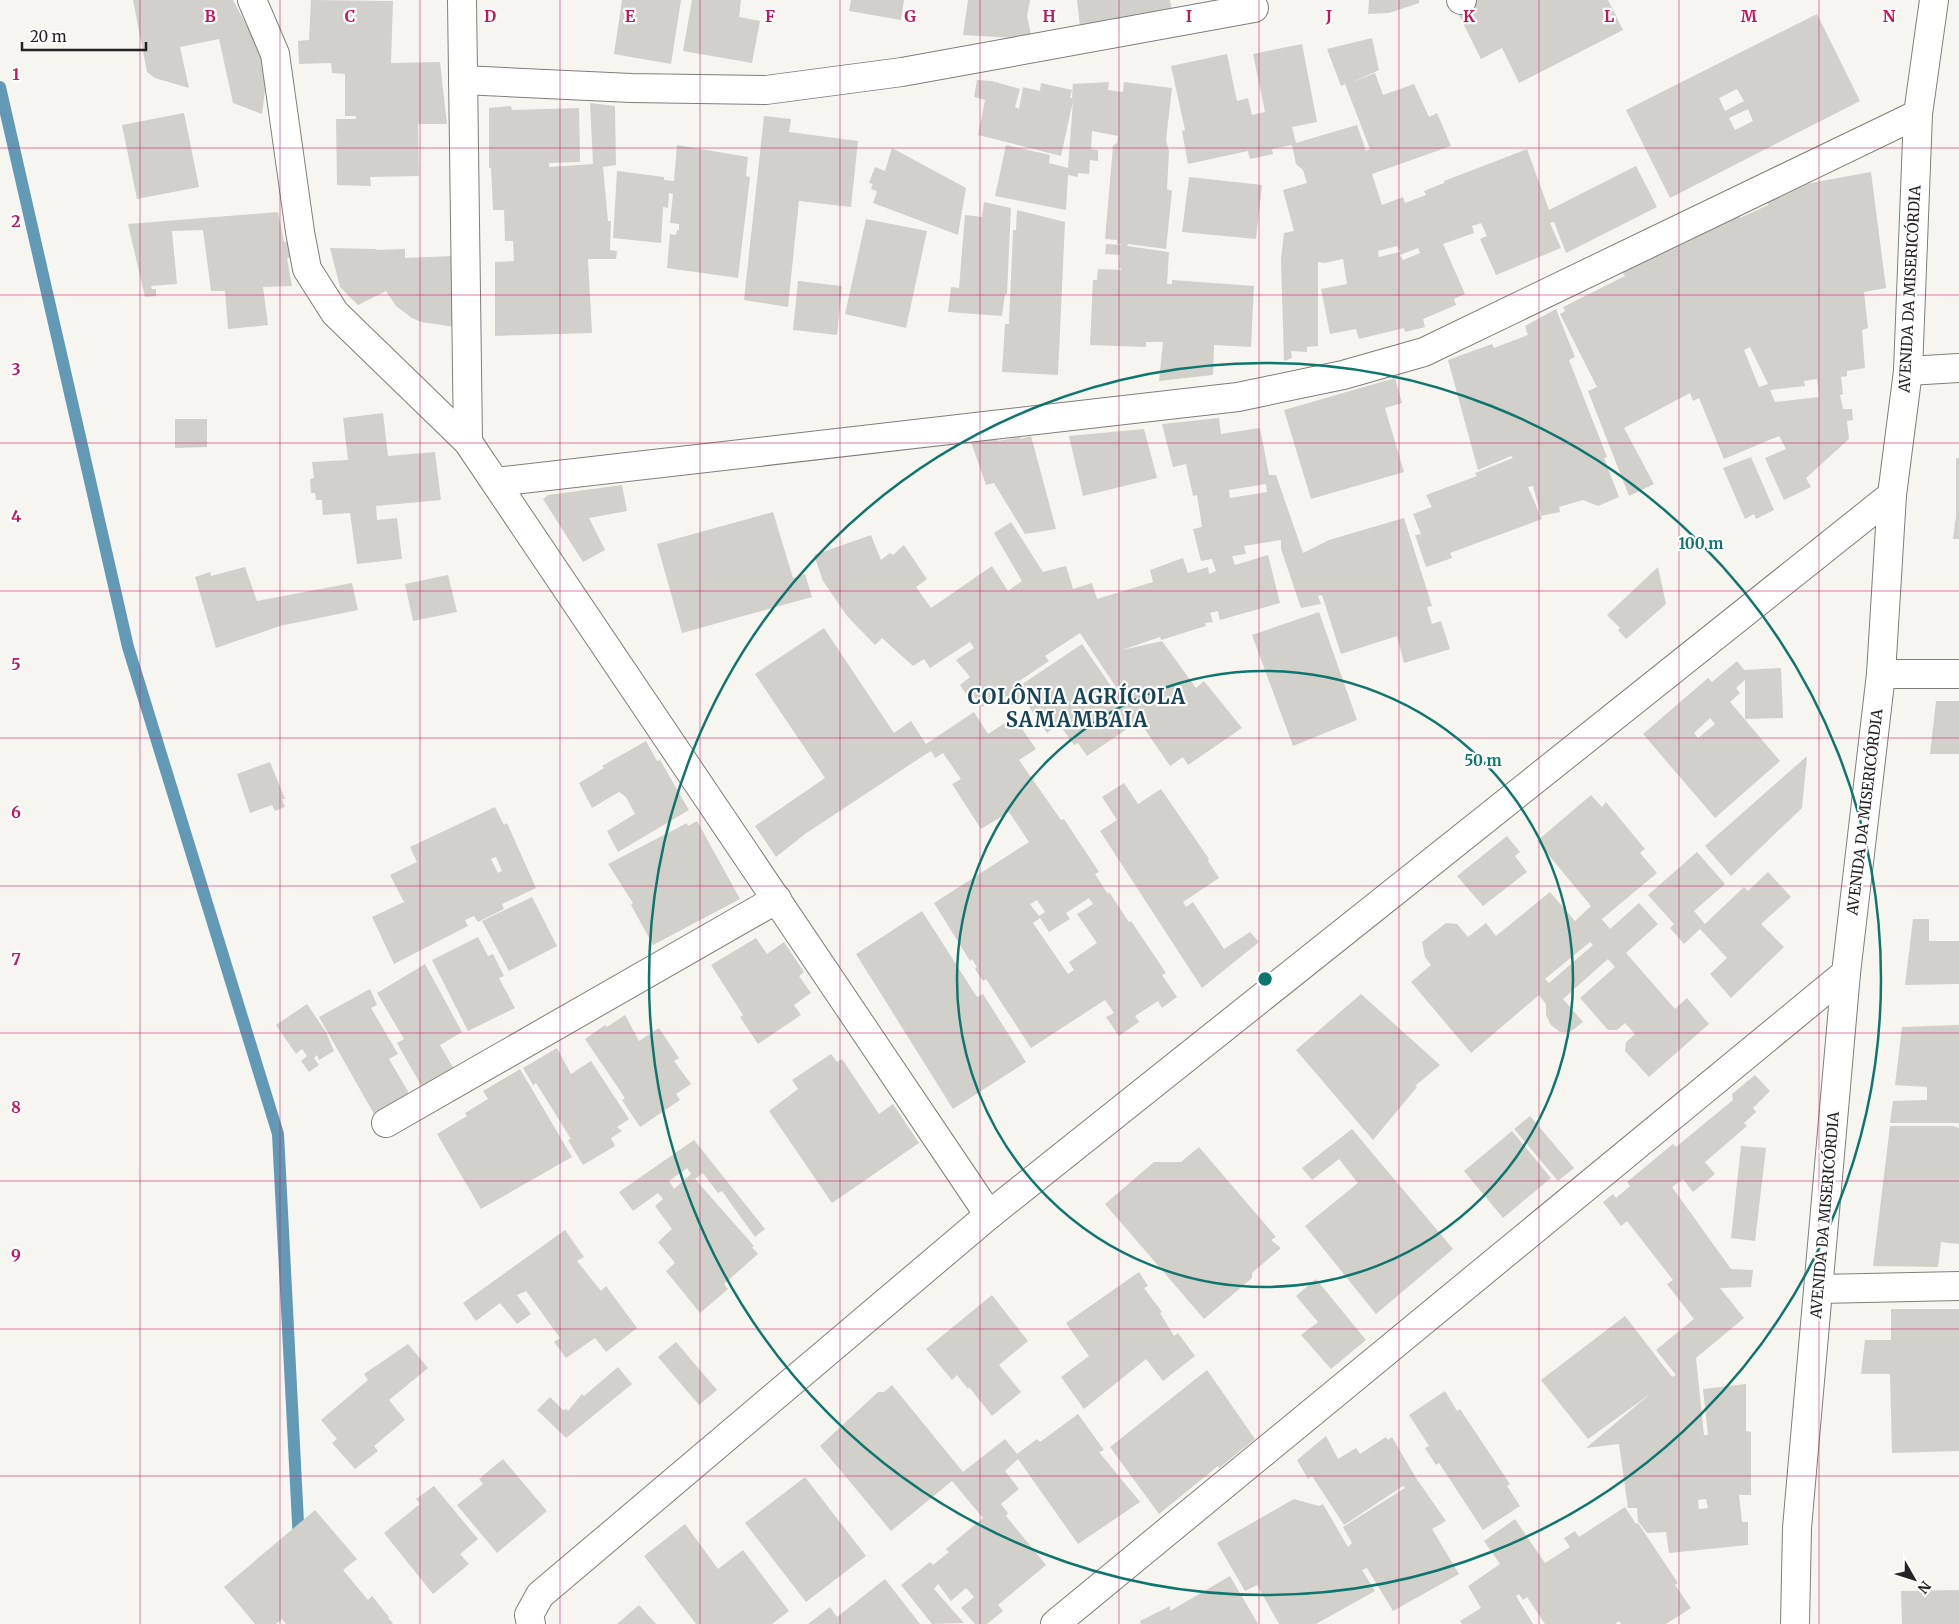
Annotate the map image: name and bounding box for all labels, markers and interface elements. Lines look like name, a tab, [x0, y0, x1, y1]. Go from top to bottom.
text: B	[204, 6, 216, 26]
text: C	[345, 6, 355, 26]
text: D	[484, 6, 496, 26]
text: E	[625, 6, 636, 26]
text: F	[765, 6, 775, 26]
text: G	[904, 6, 916, 26]
text: H	[1042, 6, 1056, 26]
text: I	[1186, 6, 1192, 26]
text: J	[1325, 6, 1332, 26]
text: K	[1463, 6, 1475, 26]
text: L	[1604, 6, 1614, 26]
text: M	[1741, 6, 1758, 26]
text: N	[1883, 6, 1896, 26]
scale bar	[22, 20, 146, 52]
text: 20 m	[30, 27, 67, 46]
text: 1	[12, 64, 20, 84]
street label: AVENIDA DA MISERICÓRDIA	[1894, 184, 1924, 394]
text: 2	[11, 211, 21, 231]
text: 3	[11, 359, 21, 379]
text: 4	[11, 506, 21, 526]
text: 100 m	[1679, 534, 1723, 553]
text: 5	[11, 654, 21, 674]
district label: COLÔNIA AGRÍCOLA SAMAMBAIA	[968, 682, 1186, 732]
street label: AVENIDA DA MISERICÓRDIA	[1841, 707, 1887, 917]
text: 50 m	[1464, 751, 1502, 770]
text: 6	[11, 802, 21, 822]
text: 7	[11, 949, 21, 969]
centre of rings	[1256, 970, 1274, 988]
text: 8	[11, 1097, 21, 1117]
street label: AVENIDA DA MISERICÓRDIA	[1805, 1110, 1843, 1320]
text: 9	[11, 1245, 21, 1265]
north arrow	[1889, 1554, 1939, 1604]
text: N	[1914, 1577, 1935, 1597]

